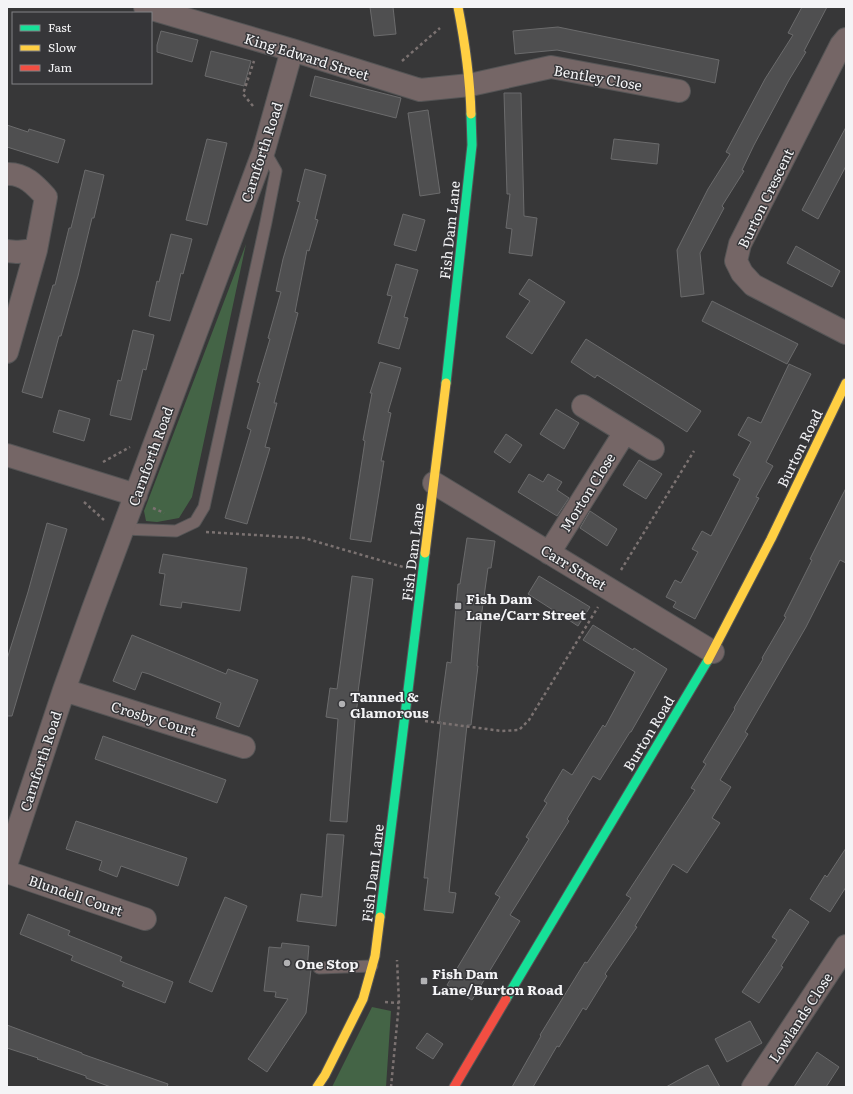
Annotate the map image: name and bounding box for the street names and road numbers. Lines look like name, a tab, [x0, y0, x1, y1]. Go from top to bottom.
street label: King Edward Street	[242, 27, 372, 85]
street label: Bentley Close	[552, 59, 644, 95]
street label: Carnforth Road	[235, 99, 287, 205]
street label: Burton Crescent	[732, 144, 798, 251]
street label: Fish Dam Lane	[434, 180, 464, 280]
street label: Carnforth Road	[123, 403, 177, 509]
street label: Burton Road	[772, 405, 827, 490]
street label: Morton Close	[555, 449, 619, 535]
street label: Fish Dam Lane	[396, 502, 428, 602]
street label: Carr Street	[537, 540, 611, 595]
street label: Burton Road	[618, 691, 679, 774]
street label: Crosby Court	[109, 695, 200, 741]
street label: Carnforth Road	[14, 708, 66, 814]
street label: Fish Dam Lane	[356, 823, 388, 923]
street label: Blundell Court	[26, 870, 126, 921]
street label: Lowlands Close	[763, 968, 837, 1066]

